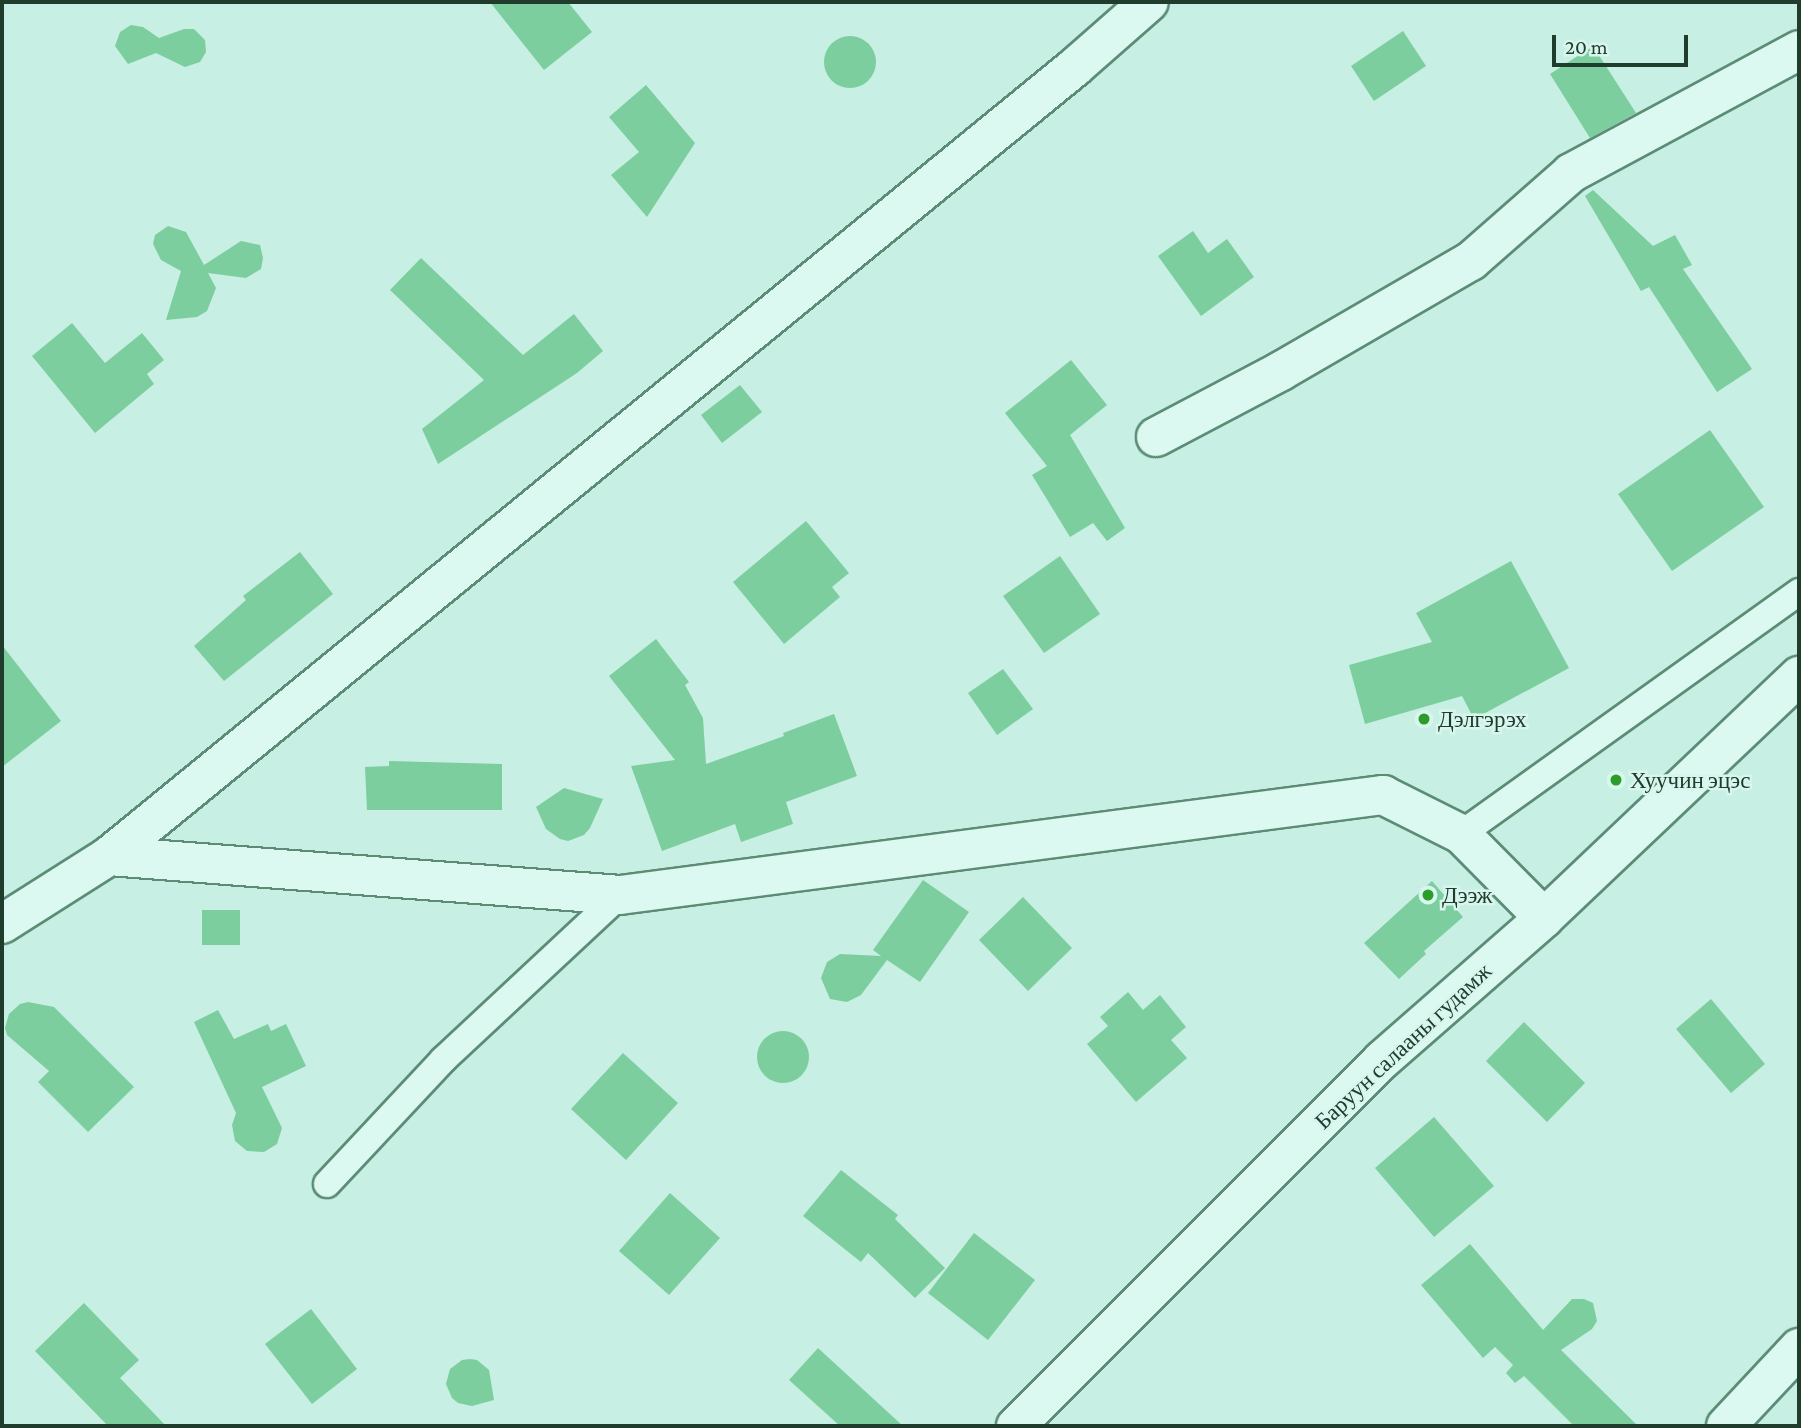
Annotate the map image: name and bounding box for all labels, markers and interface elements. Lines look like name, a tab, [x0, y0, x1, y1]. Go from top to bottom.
scale bar	[1556, 21, 1692, 65]
text: 20 m	[1565, 35, 1608, 59]
place label: Дэлгэрэх	[1438, 705, 1526, 733]
marker: Дэлгэрэх	[1416, 711, 1432, 727]
place label: Хуучин эцэс	[1630, 766, 1750, 794]
marker: Хуучин эцэс	[1608, 772, 1624, 788]
place label: Дээж	[1442, 881, 1492, 909]
marker: Дээж	[1420, 887, 1436, 903]
street label: Баруун салааны гудамж	[1309, 957, 1497, 1135]

